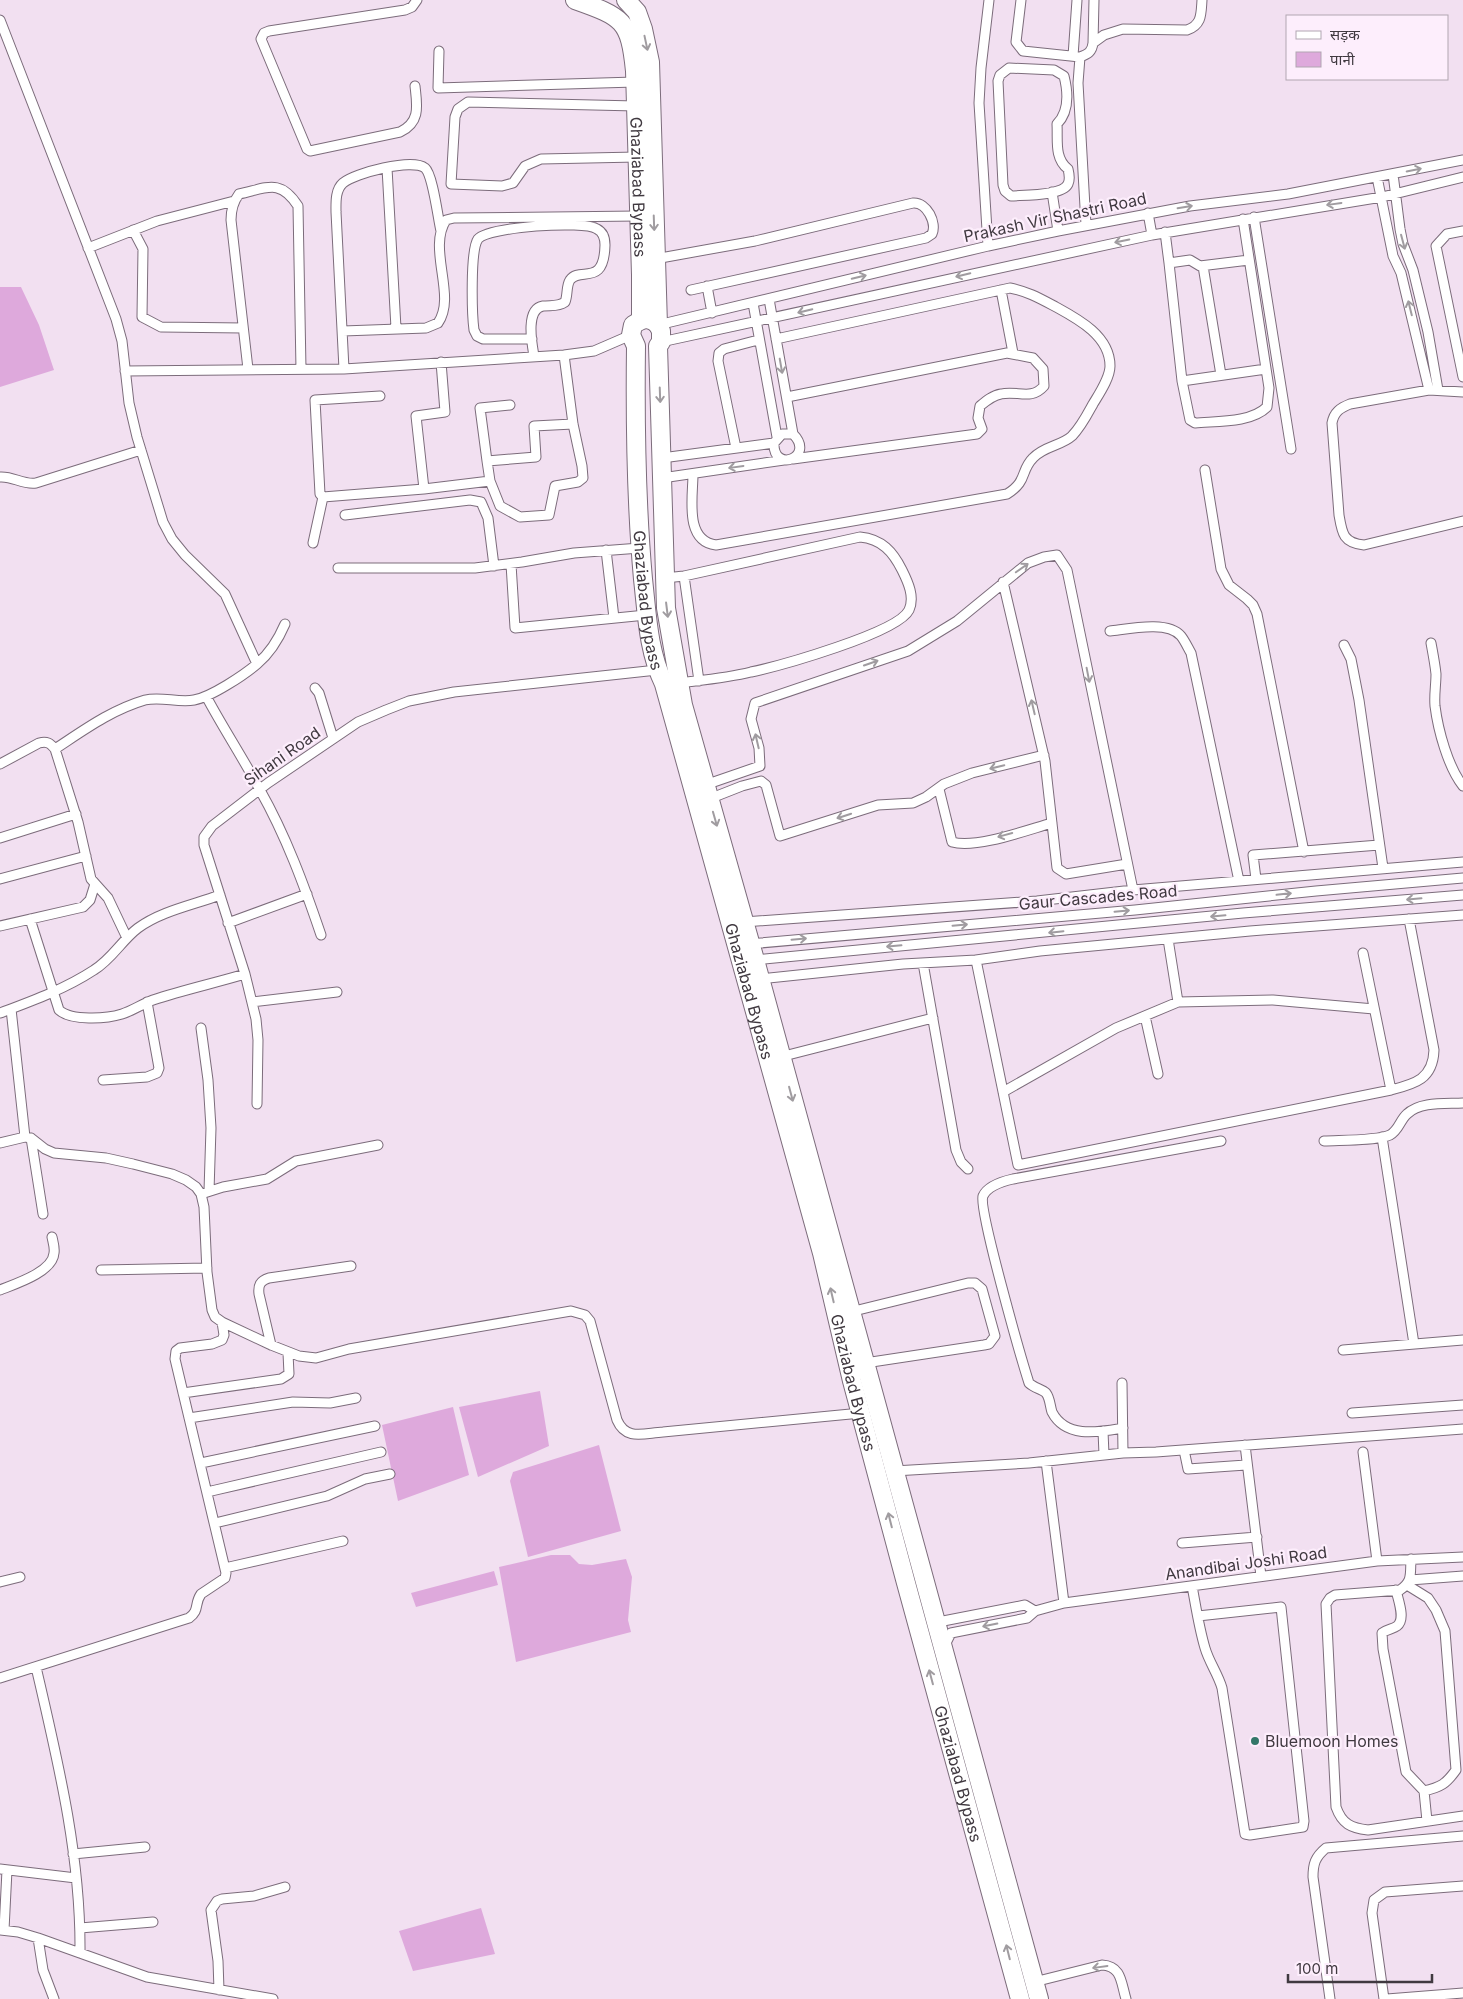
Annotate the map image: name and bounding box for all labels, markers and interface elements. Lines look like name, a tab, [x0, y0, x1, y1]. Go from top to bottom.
legend	[1286, 15, 1448, 80]
text: सड़क	[1330, 25, 1360, 44]
one-way arrow	[642, 35, 651, 51]
text: पानी	[1330, 50, 1356, 69]
street label: Ghaziabad Bypass	[626, 117, 650, 258]
one-way arrow	[1406, 164, 1422, 174]
street label: Prakash Vir Shastri Road	[962, 188, 1148, 246]
one-way arrow	[1326, 200, 1342, 210]
one-way arrow	[1177, 201, 1193, 211]
one-way arrow	[649, 214, 659, 231]
one-way arrow	[1399, 233, 1408, 249]
one-way arrow	[1115, 237, 1131, 246]
one-way arrow	[956, 271, 972, 280]
one-way arrow	[850, 272, 866, 281]
one-way arrow	[1405, 301, 1414, 317]
one-way arrow	[797, 307, 813, 316]
one-way arrow	[777, 358, 787, 374]
one-way arrow	[655, 387, 664, 403]
one-way arrow	[728, 462, 744, 472]
street label: Ghaziabad Bypass	[629, 530, 667, 673]
one-way arrow	[1015, 563, 1029, 573]
one-way arrow	[662, 602, 672, 618]
one-way arrow	[863, 658, 879, 667]
one-way arrow	[1084, 666, 1093, 682]
one-way arrow	[1028, 700, 1037, 716]
street label: Sihani Road	[240, 722, 324, 790]
one-way arrow	[752, 734, 761, 750]
one-way arrow	[989, 763, 1005, 772]
one-way arrow	[711, 811, 720, 827]
one-way arrow	[837, 812, 852, 821]
one-way arrow	[997, 831, 1013, 841]
street label: Gaur Cascades Road	[1018, 880, 1178, 914]
one-way arrow	[1276, 889, 1292, 899]
one-way arrow	[1407, 894, 1423, 903]
one-way arrow	[1114, 906, 1130, 916]
one-way arrow	[1210, 911, 1226, 920]
one-way arrow	[952, 920, 968, 930]
street label: Ghaziabad Bypass	[721, 921, 778, 1062]
one-way arrow	[1048, 927, 1064, 937]
one-way arrow	[790, 935, 806, 944]
one-way arrow	[886, 942, 902, 951]
one-way arrow	[787, 1085, 796, 1101]
one-way arrow	[827, 1288, 836, 1304]
street label: Ghaziabad Bypass	[827, 1312, 880, 1453]
one-way arrow	[885, 1513, 894, 1529]
street label: Anandibai Joshi Road	[1164, 1542, 1328, 1584]
one-way arrow	[982, 1621, 998, 1630]
one-way arrow	[926, 1670, 935, 1686]
street label: Ghaziabad Bypass	[930, 1703, 987, 1844]
place label: Bluemoon Homes	[1265, 1731, 1399, 1751]
marker: Bluemoon Homes	[1249, 1735, 1261, 1747]
one-way arrow	[1003, 1944, 1012, 1960]
scale bar	[1288, 1952, 1432, 1984]
text: 100 m	[1296, 1959, 1338, 1978]
one-way arrow	[1093, 1962, 1109, 1972]

